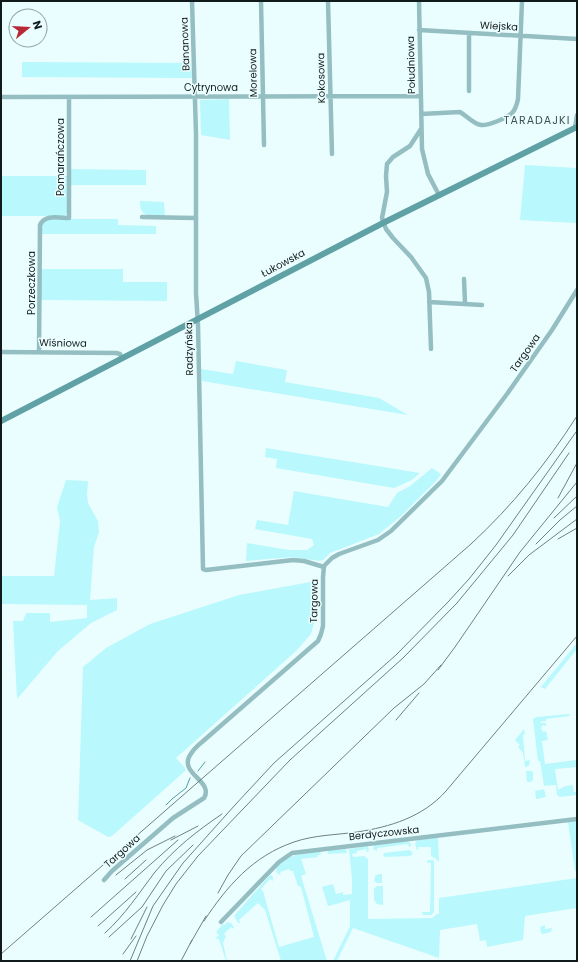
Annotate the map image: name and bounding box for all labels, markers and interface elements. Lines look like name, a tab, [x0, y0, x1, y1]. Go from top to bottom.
north arrow	[8, 8, 48, 48]
street label: Bananowa	[177, 17, 193, 71]
text: N	[29, 18, 46, 31]
street label: Wiejska	[480, 18, 518, 34]
street label: Południowa	[403, 36, 419, 94]
street label: Morelowa	[245, 48, 261, 98]
street label: Kokosowa	[313, 53, 329, 103]
street label: Cytrynowa	[184, 80, 238, 95]
district label: TARADAJKI	[504, 112, 570, 128]
street label: Pomarańczowa	[53, 118, 68, 196]
street label: Łukowska	[258, 245, 308, 281]
street label: Porzeczkowa	[24, 251, 39, 315]
street label: Radzyńska	[181, 322, 197, 376]
street label: Targowa	[506, 331, 544, 375]
street label: Wiśniowa	[39, 335, 87, 351]
street label: Targowa	[306, 579, 322, 623]
street label: Berdyczowska	[348, 822, 420, 844]
street label: Targowa	[101, 831, 143, 871]

